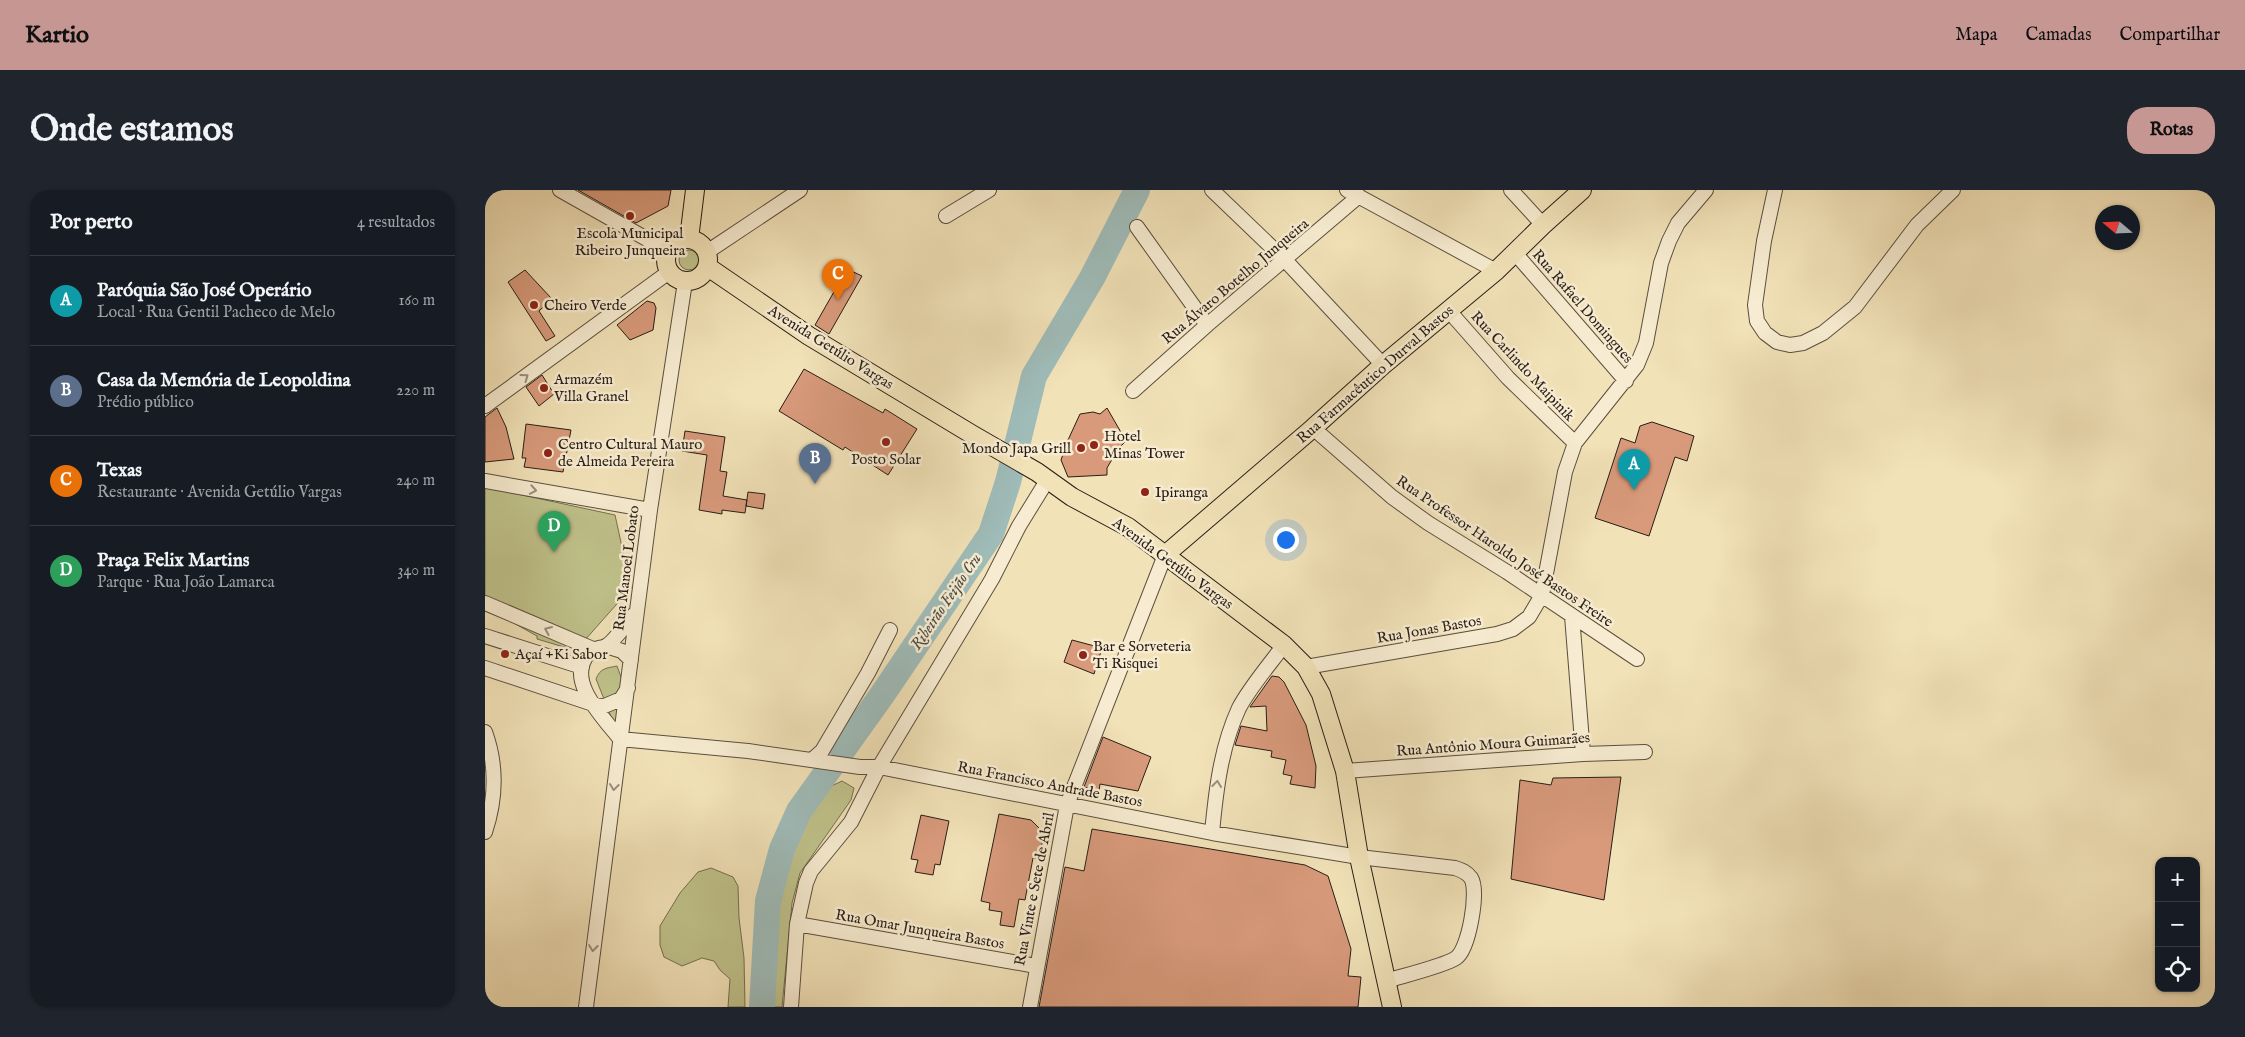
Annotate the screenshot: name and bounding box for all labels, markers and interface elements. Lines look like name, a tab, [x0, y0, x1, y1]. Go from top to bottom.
text: Kartio	[25, 20, 89, 51]
text: Mapa	[1955, 24, 1997, 47]
text: Camadas	[2025, 24, 2091, 47]
text: Compartilhar	[2119, 24, 2220, 47]
button: Rotas	[2127, 107, 2215, 154]
text: Onde estamos	[30, 108, 234, 153]
north arrow	[2095, 205, 2140, 250]
text: Por perto	[50, 209, 132, 236]
marker: Escola Municipal Ribeiro Junqueira	[624, 210, 636, 222]
text: 4 resultados	[357, 213, 435, 233]
street label: Rua Álvaro Botelho Junqueira	[1158, 214, 1313, 348]
place label: Escola Municipal Ribeiro Junqueira	[575, 224, 686, 260]
street label: Rua Rafael Domingues	[1528, 245, 1637, 367]
pin: C	[822, 259, 854, 300]
text: Paróquia São José Operário	[97, 279, 312, 303]
text: A	[61, 291, 71, 311]
text: 160 m	[399, 291, 435, 311]
place label: Cheiro Verde	[544, 296, 627, 315]
marker: Cheiro Verde	[528, 299, 540, 311]
street label: Avenida Getúlio Vargas	[763, 300, 897, 394]
street label: Rua Farmacêutico Durval Bastos	[1293, 301, 1458, 448]
text: Local · Rua Gentil Pacheco de Melo	[97, 303, 335, 323]
street label: Rua Carlindo Maipinik	[1467, 307, 1579, 426]
text: Casa da Memória de Leopoldina	[97, 369, 351, 393]
place label: Armazém Villa Granel	[553, 370, 630, 406]
one-way arrow	[519, 374, 528, 383]
text: B	[61, 381, 71, 401]
text: 220 m	[396, 381, 435, 401]
marker: Armazém Villa Granel	[538, 382, 550, 394]
text: Prédio público	[97, 393, 194, 413]
place label: Hotel Minas Tower	[1104, 427, 1185, 463]
place label: Centro Cultural Mauro de Almeida Pereira	[558, 435, 702, 471]
marker: Posto Solar	[880, 436, 892, 448]
place label: Mondo Japa Grill	[962, 439, 1072, 458]
marker: Hotel Minas Tower	[1088, 439, 1100, 451]
marker: Mondo Japa Grill	[1075, 442, 1087, 454]
pin: B	[799, 443, 831, 484]
marker: Centro Cultural Mauro de Almeida Pereira	[542, 447, 554, 459]
pin: A	[1618, 449, 1650, 490]
place label: Posto Solar	[851, 450, 921, 469]
text: Texas	[97, 459, 142, 483]
text: C	[60, 471, 72, 491]
text: 240 m	[396, 471, 435, 491]
street label: Rua Professor Haroldo José Bastos Freire	[1393, 471, 1617, 631]
text: Restaurante · Avenida Getúlio Vargas	[97, 483, 342, 503]
place label: Ipiranga	[1155, 483, 1209, 502]
one-way arrow	[529, 484, 537, 494]
marker: Ipiranga	[1139, 486, 1151, 498]
street label: Rua Manoel Lobato	[609, 504, 644, 632]
pin: D	[538, 511, 570, 552]
street label: Avenida Getúlio Vargas	[1108, 513, 1237, 614]
your location	[1273, 527, 1299, 553]
text: Praça Felix Martins	[97, 549, 249, 573]
water label: Ribeirão Feijão Cru	[907, 550, 986, 654]
text: D	[60, 561, 72, 581]
text: 340 m	[397, 561, 435, 581]
text: Parque · Rua João Lamarca	[97, 573, 275, 593]
street label: Rua Jonas Bastos	[1375, 611, 1483, 648]
one-way arrow	[544, 625, 553, 636]
place label: Bar e Sorveteria Ti Risquei	[1093, 637, 1192, 673]
place label: Açaí +Ki Sabor	[514, 645, 608, 664]
marker: Açaí +Ki Sabor	[499, 648, 511, 660]
marker: Bar e Sorveteria Ti Risquei	[1077, 649, 1089, 661]
street label: Rua Antônio Moura Guimarães	[1395, 728, 1591, 761]
street label: Rua Francisco Andrade Bastos	[956, 757, 1144, 812]
one-way arrow	[1211, 780, 1222, 788]
one-way arrow	[609, 784, 620, 792]
street label: Rua Vinte e Sete de Abril	[1010, 810, 1059, 967]
map controls	[2155, 857, 2200, 992]
button: +	[2155, 857, 2200, 902]
button: −	[2155, 902, 2200, 947]
street label: Rua Omar Junqueira Bastos	[834, 905, 1006, 954]
one-way arrow	[589, 944, 599, 953]
button: locate	[2155, 947, 2200, 992]

